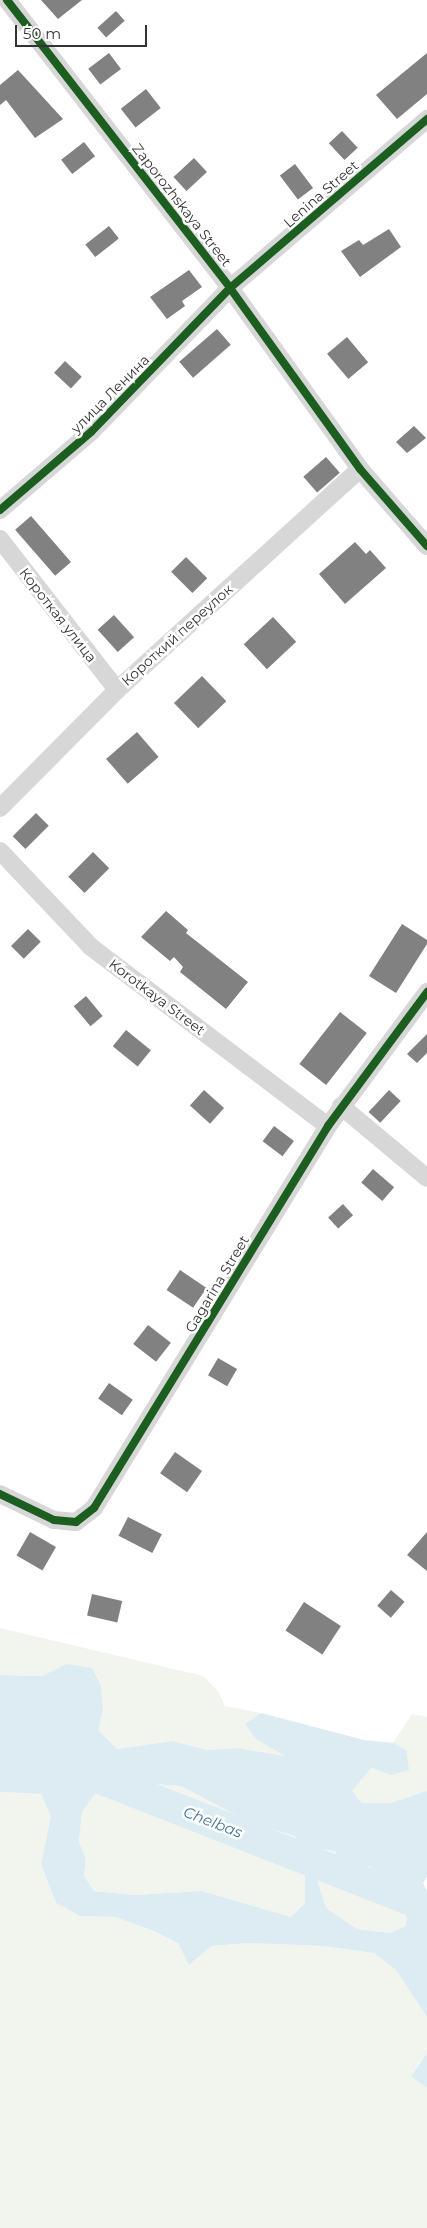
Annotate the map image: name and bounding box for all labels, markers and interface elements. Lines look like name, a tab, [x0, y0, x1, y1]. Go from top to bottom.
scale bar	[18, 15, 150, 47]
text: 50 m	[23, 24, 61, 43]
street label: Zaporozhskaya Street	[129, 140, 235, 270]
street label: Lenina Street	[280, 157, 362, 231]
street label: улица Ленина	[67, 351, 153, 437]
street label: Короткая улица	[16, 564, 100, 666]
street label: Короткий переулок	[118, 581, 236, 689]
street label: Korotkaya Street	[106, 955, 208, 1039]
street label: Gagarina Street	[181, 1233, 253, 1335]
water label: Chelbas	[181, 1803, 245, 1841]

